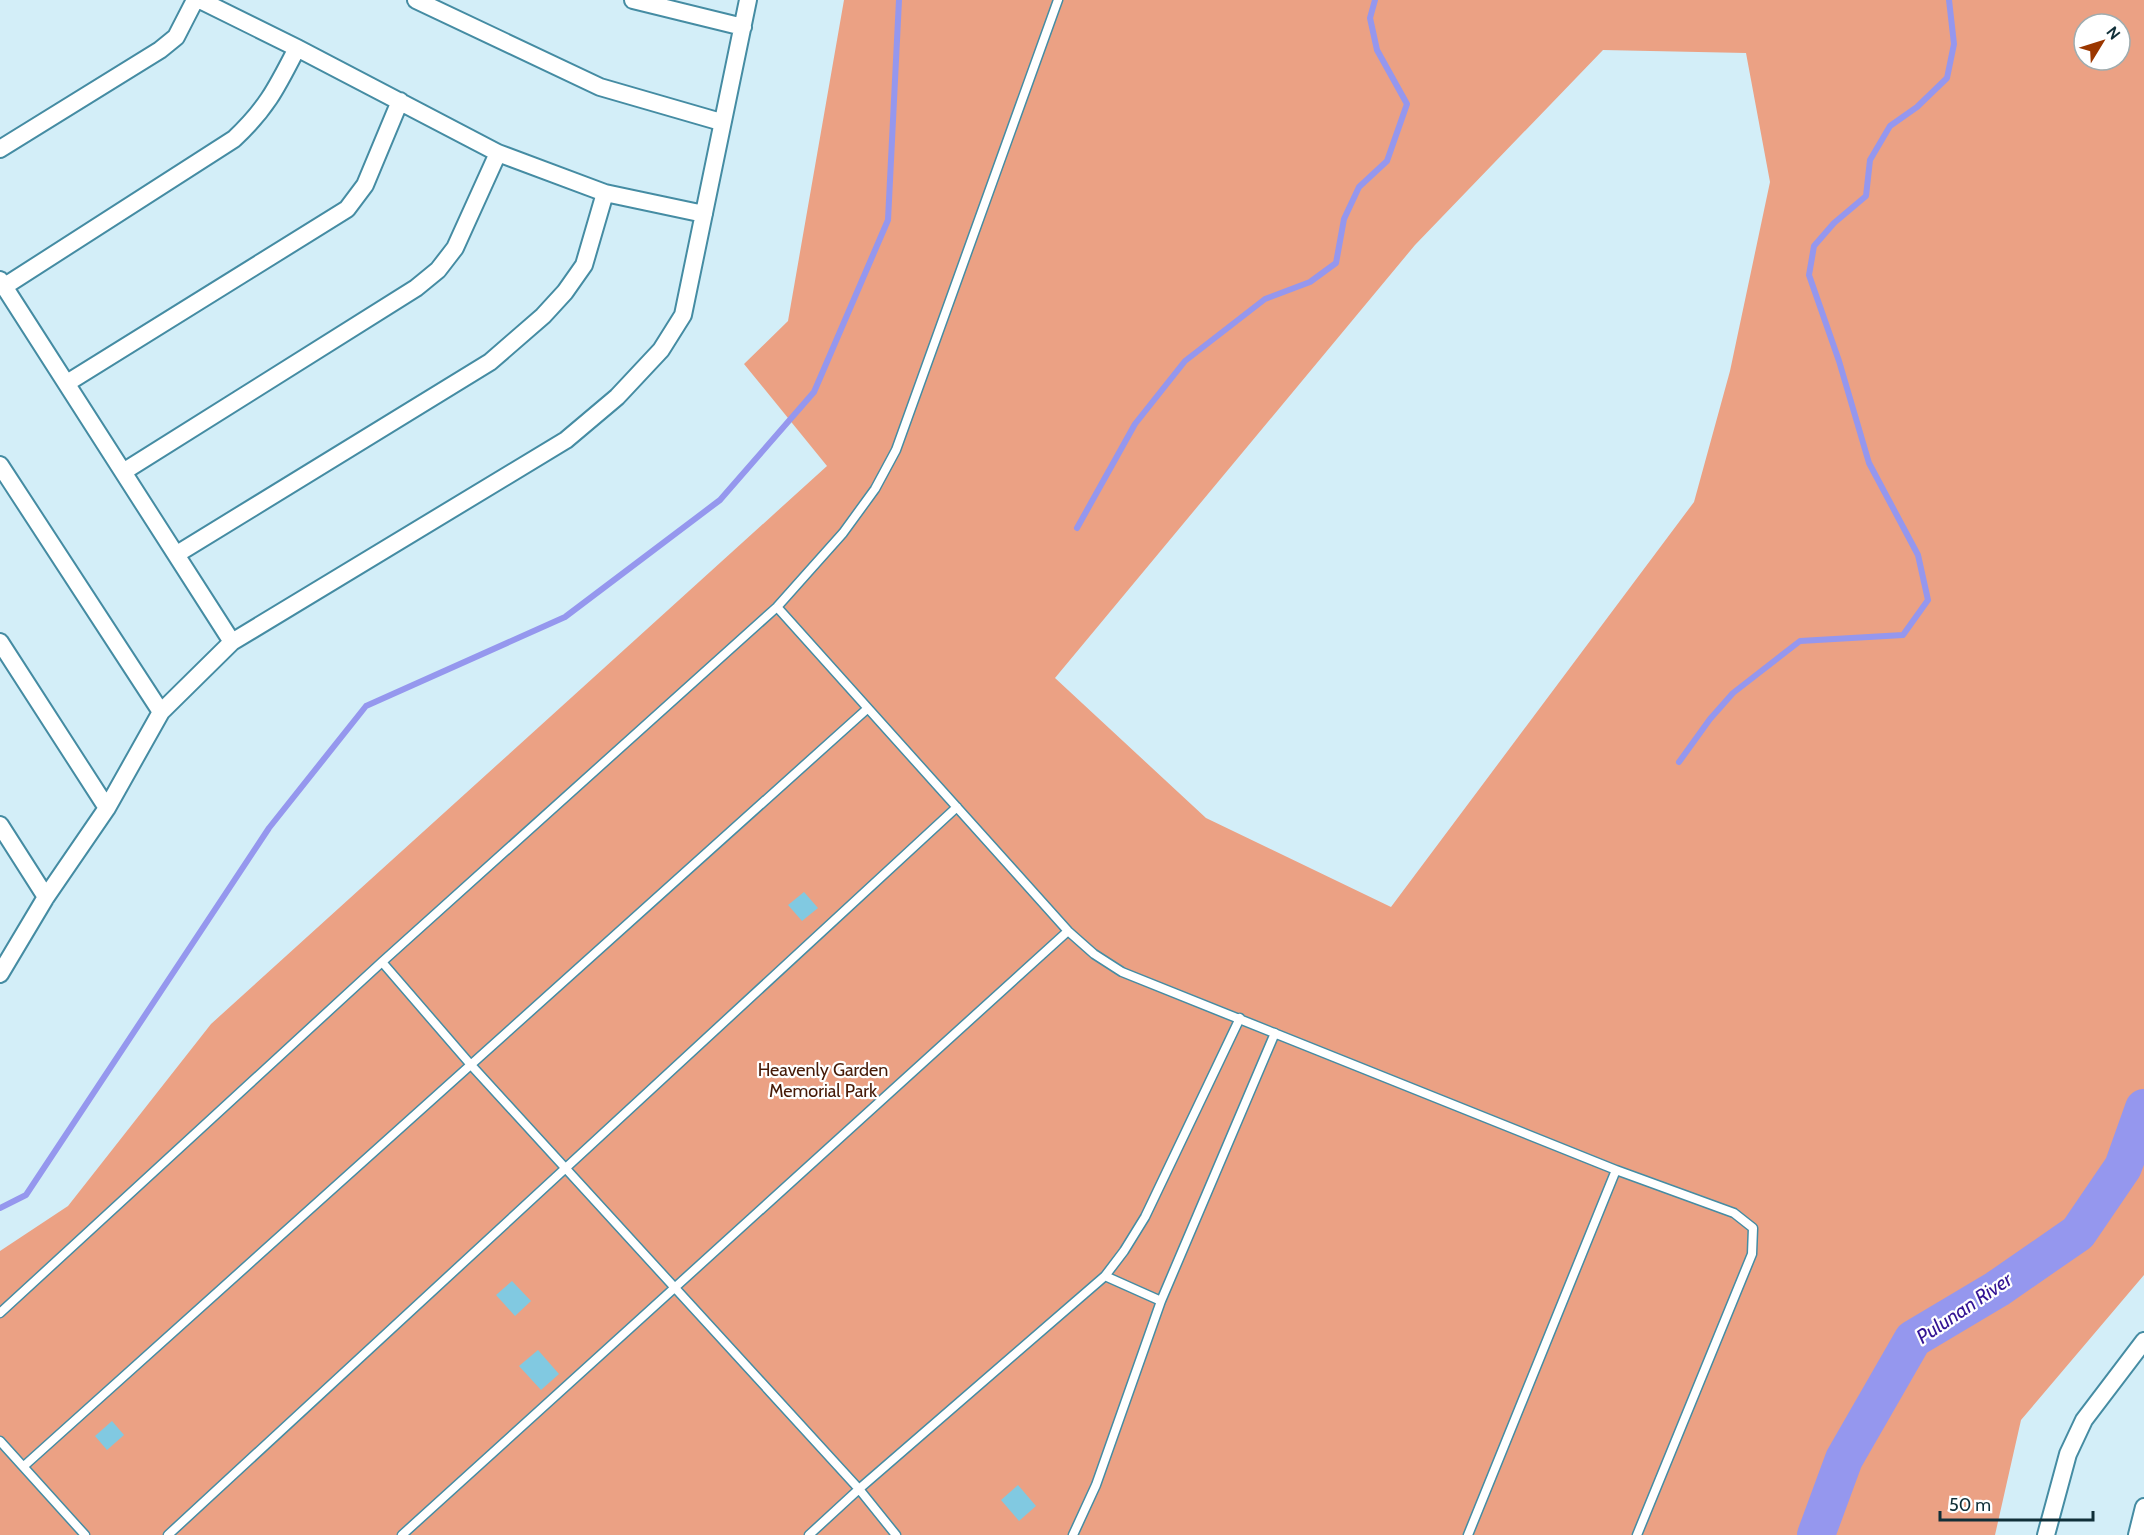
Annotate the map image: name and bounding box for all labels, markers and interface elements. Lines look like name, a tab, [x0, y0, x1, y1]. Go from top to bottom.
north arrow	[2072, 12, 2132, 72]
text: N	[2102, 23, 2124, 43]
park label: Heavenly Garden Memorial Park	[758, 1059, 888, 1102]
water label: Pulunan River	[1912, 1267, 2017, 1349]
scale bar	[1940, 1484, 2093, 1522]
text: 50 m	[1949, 1494, 1991, 1516]

